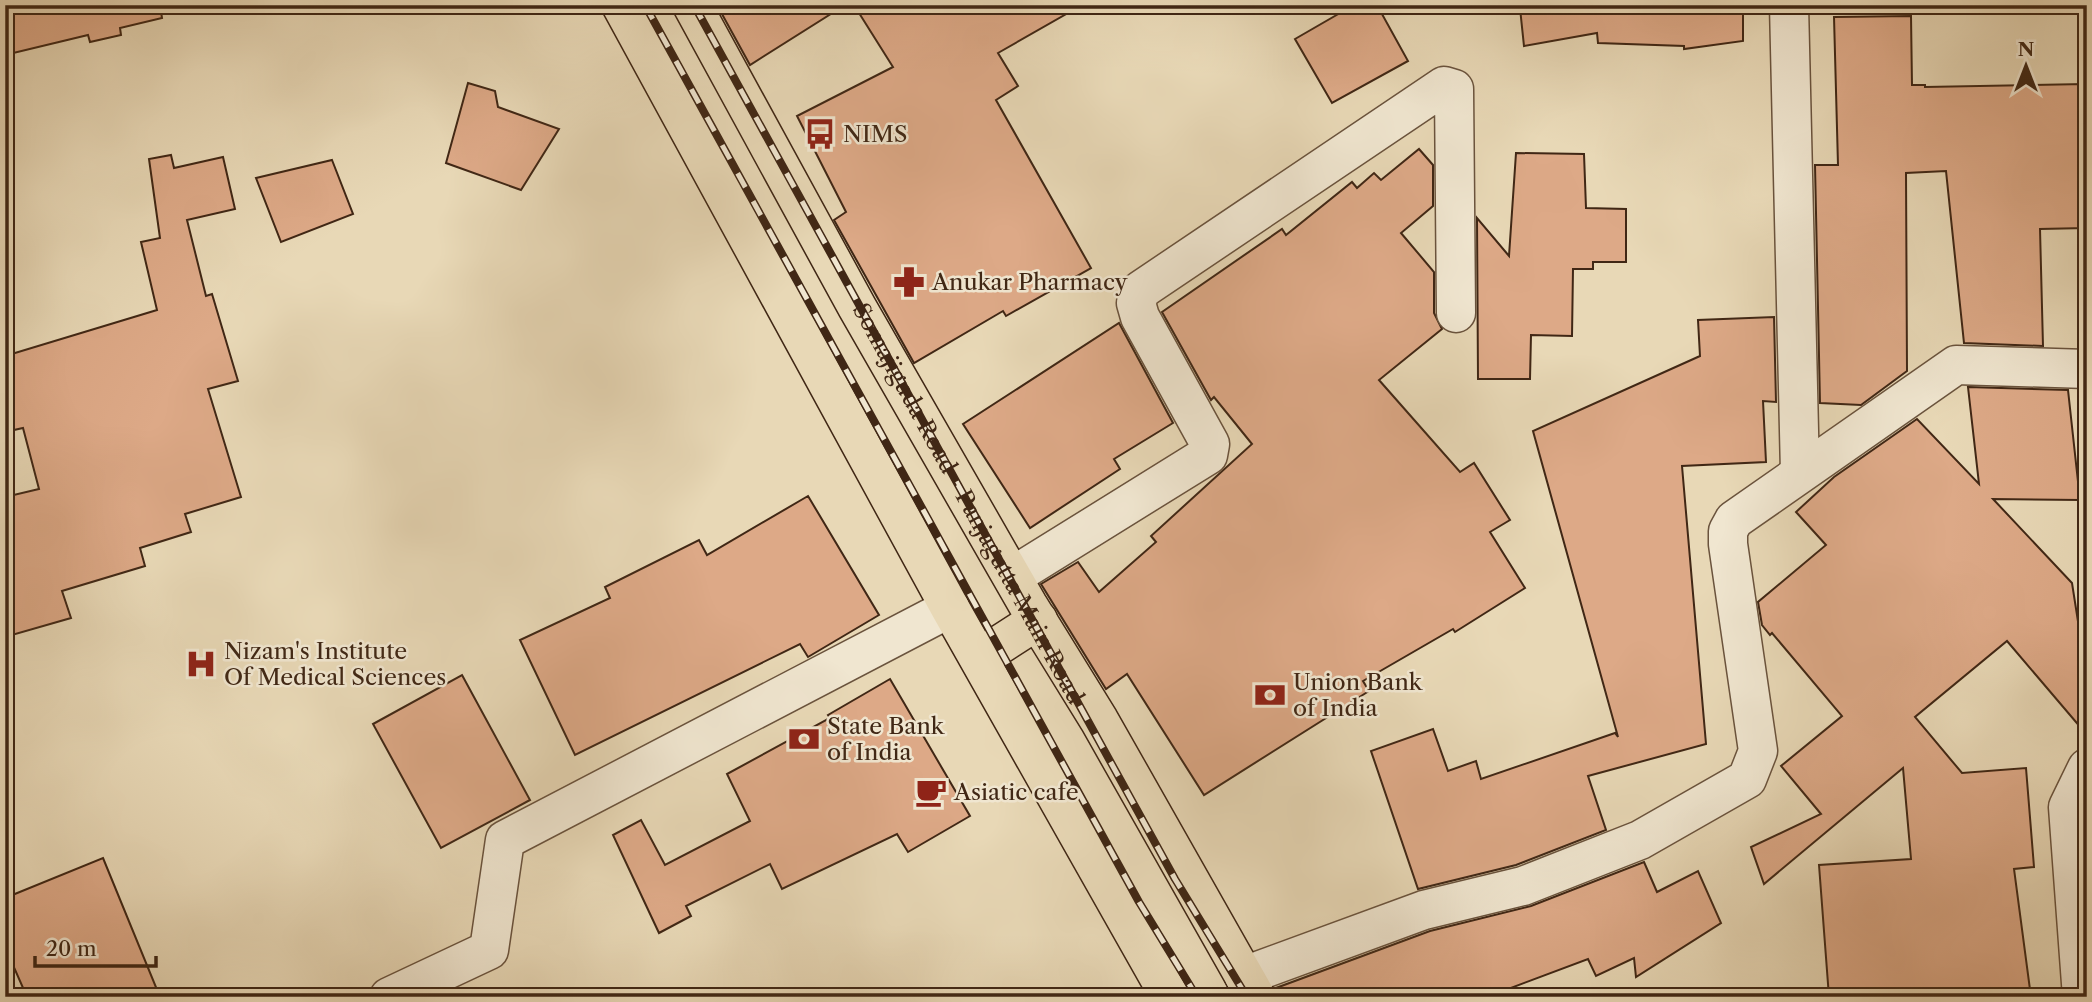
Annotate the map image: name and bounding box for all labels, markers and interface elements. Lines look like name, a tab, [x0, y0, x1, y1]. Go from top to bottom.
north arrow	[1990, 32, 2060, 102]
text: N	[2018, 38, 2034, 61]
bus stop icon: NIMS	[803, 117, 837, 151]
place label: NIMS	[843, 120, 908, 148]
pharmacy icon: Anukar Pharmacy	[892, 265, 926, 299]
place label: Anukar Pharmacy	[931, 268, 1128, 296]
street label: Somajiguda Road - Panjagutta Main Road	[847, 298, 1090, 709]
place label: Nizam's Institute Of Medical Sciences	[224, 637, 446, 691]
hospital icon: Nizam's Institute Of Medical Sciences	[184, 647, 218, 681]
place label: Union Bank of India	[1293, 668, 1424, 722]
bank icon: Union Bank of India	[1253, 678, 1287, 712]
place label: State Bank of India	[827, 712, 946, 766]
bank icon: State Bank of India	[787, 722, 821, 756]
cafe icon: Asiatic cafe	[914, 775, 948, 809]
place label: Asiatic cafe	[953, 778, 1079, 806]
scale bar	[35, 925, 156, 969]
text: 20 m	[46, 936, 97, 961]

